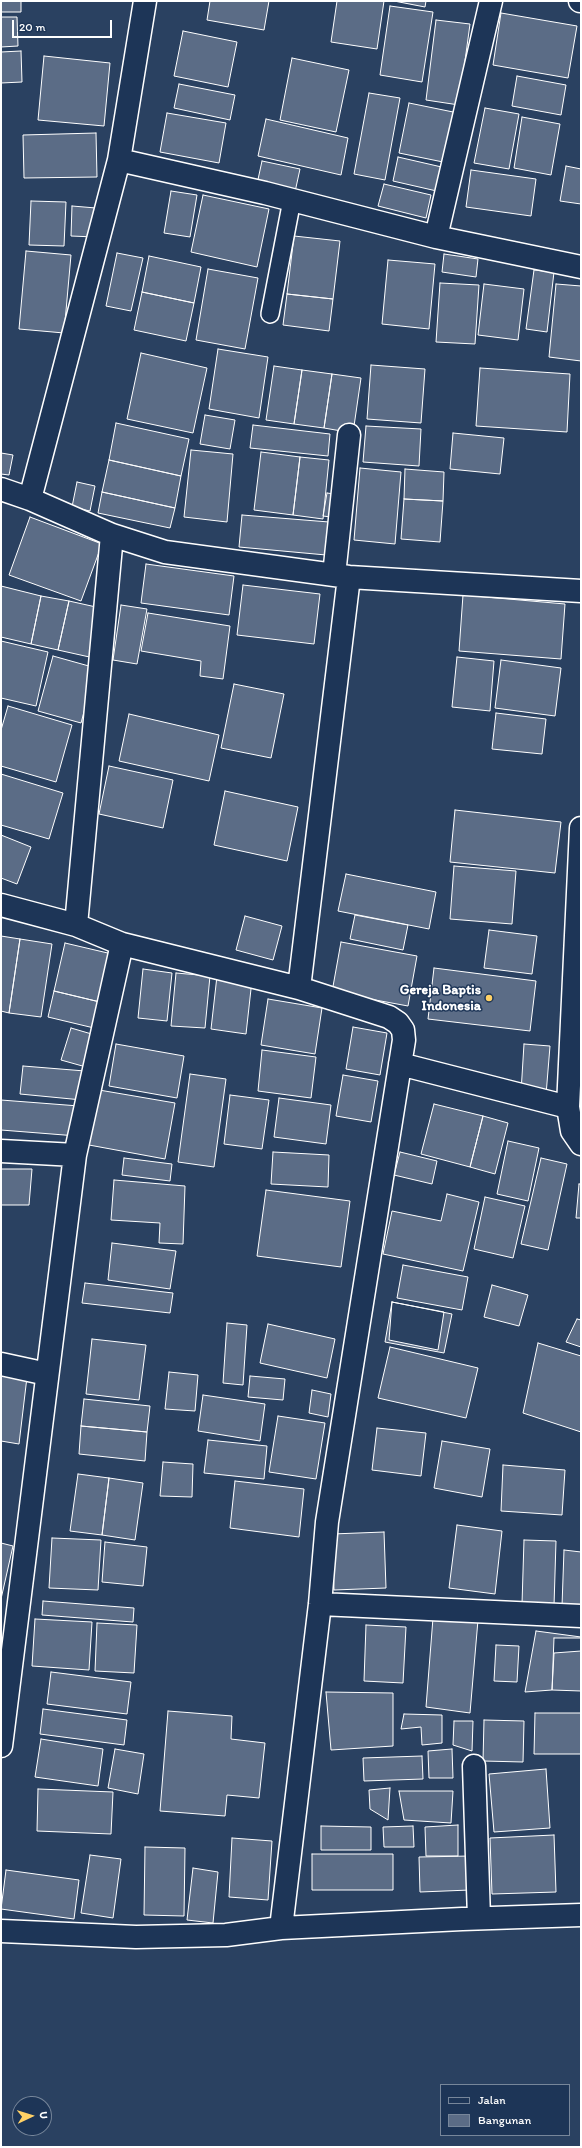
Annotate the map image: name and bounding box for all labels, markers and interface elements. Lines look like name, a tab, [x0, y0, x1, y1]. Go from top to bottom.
scale bar	[14, 12, 114, 38]
text: 20 m	[19, 20, 46, 34]
place label: Gereja Baptis Indonesia	[400, 982, 481, 1014]
marker: Gereja Baptis Indonesia	[484, 993, 494, 1003]
legend	[440, 2084, 570, 2136]
text: Jalan	[478, 2093, 506, 2107]
north arrow	[12, 2096, 52, 2136]
text: U	[37, 2111, 50, 2119]
text: Bangunan	[478, 2113, 531, 2127]

